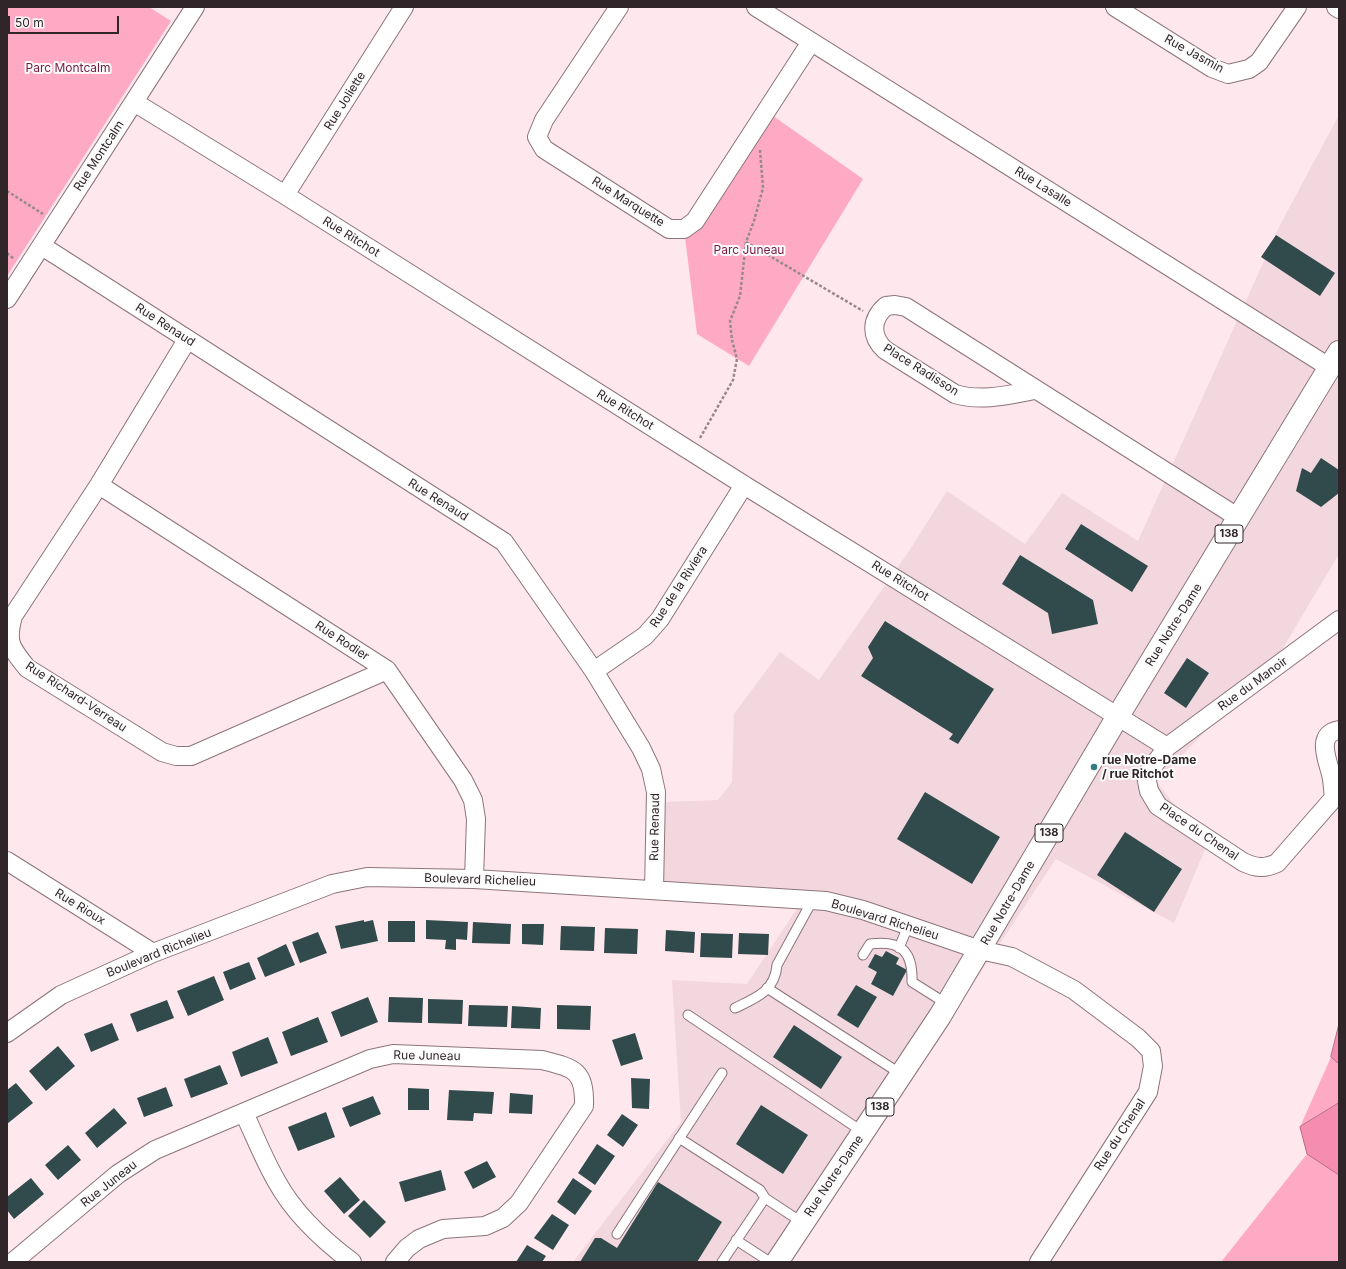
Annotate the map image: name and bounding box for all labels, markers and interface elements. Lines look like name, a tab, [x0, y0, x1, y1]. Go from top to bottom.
scale bar	[10, 8, 121, 34]
text: 50 m	[15, 15, 44, 30]
street label: Rue Jasmin	[1162, 32, 1226, 76]
park label: Parc Montcalm	[25, 61, 111, 75]
street label: Rue Joliette	[321, 69, 369, 133]
street label: Rue Montcalm	[71, 118, 127, 194]
street label: Rue Lasalle	[1012, 164, 1074, 210]
street label: Rue Marquette	[589, 174, 667, 230]
street label: Rue Ritchot	[320, 214, 382, 260]
park label: Parc Juneau	[714, 243, 784, 257]
street label: Rue Renaud	[133, 300, 197, 350]
street label: Place Radisson	[881, 341, 961, 399]
street label: Rue Ritchot	[594, 387, 656, 433]
street label: Rue Renaud	[405, 476, 471, 524]
road number: 138	[1215, 525, 1243, 543]
street label: Rue de la Riviera	[647, 543, 711, 631]
street label: Rue Ritchot	[869, 558, 931, 604]
street label: Rue Notre-Dame	[1143, 581, 1205, 669]
street label: Rue Rodier	[312, 618, 372, 664]
street label: Rue du Manoir	[1215, 654, 1291, 714]
street label: Rue Richard-Verreau	[23, 659, 129, 735]
place label: rue Notre-Dame / rue Ritchot	[1102, 753, 1196, 781]
marker: rue Notre-Dame / rue Ritchot	[1089, 762, 1099, 772]
street label: Rue Renaud	[647, 793, 663, 861]
street label: Place du Chenal	[1157, 800, 1241, 864]
road number: 138	[1035, 824, 1063, 842]
street label: Rue Notre-Dame	[978, 858, 1038, 948]
street label: Boulevard Richelieu	[424, 871, 536, 889]
street label: Rue Rioux	[52, 886, 108, 928]
street label: Boulevard Richelieu	[829, 897, 941, 943]
street label: Boulevard Richelieu	[104, 925, 214, 981]
street label: Rue Juneau	[393, 1048, 461, 1064]
street label: Rue du Chenal	[1091, 1096, 1149, 1174]
road number: 138	[866, 1098, 894, 1116]
street label: Rue Notre-Dame	[801, 1133, 867, 1219]
street label: Rue Juneau	[78, 1158, 140, 1210]

